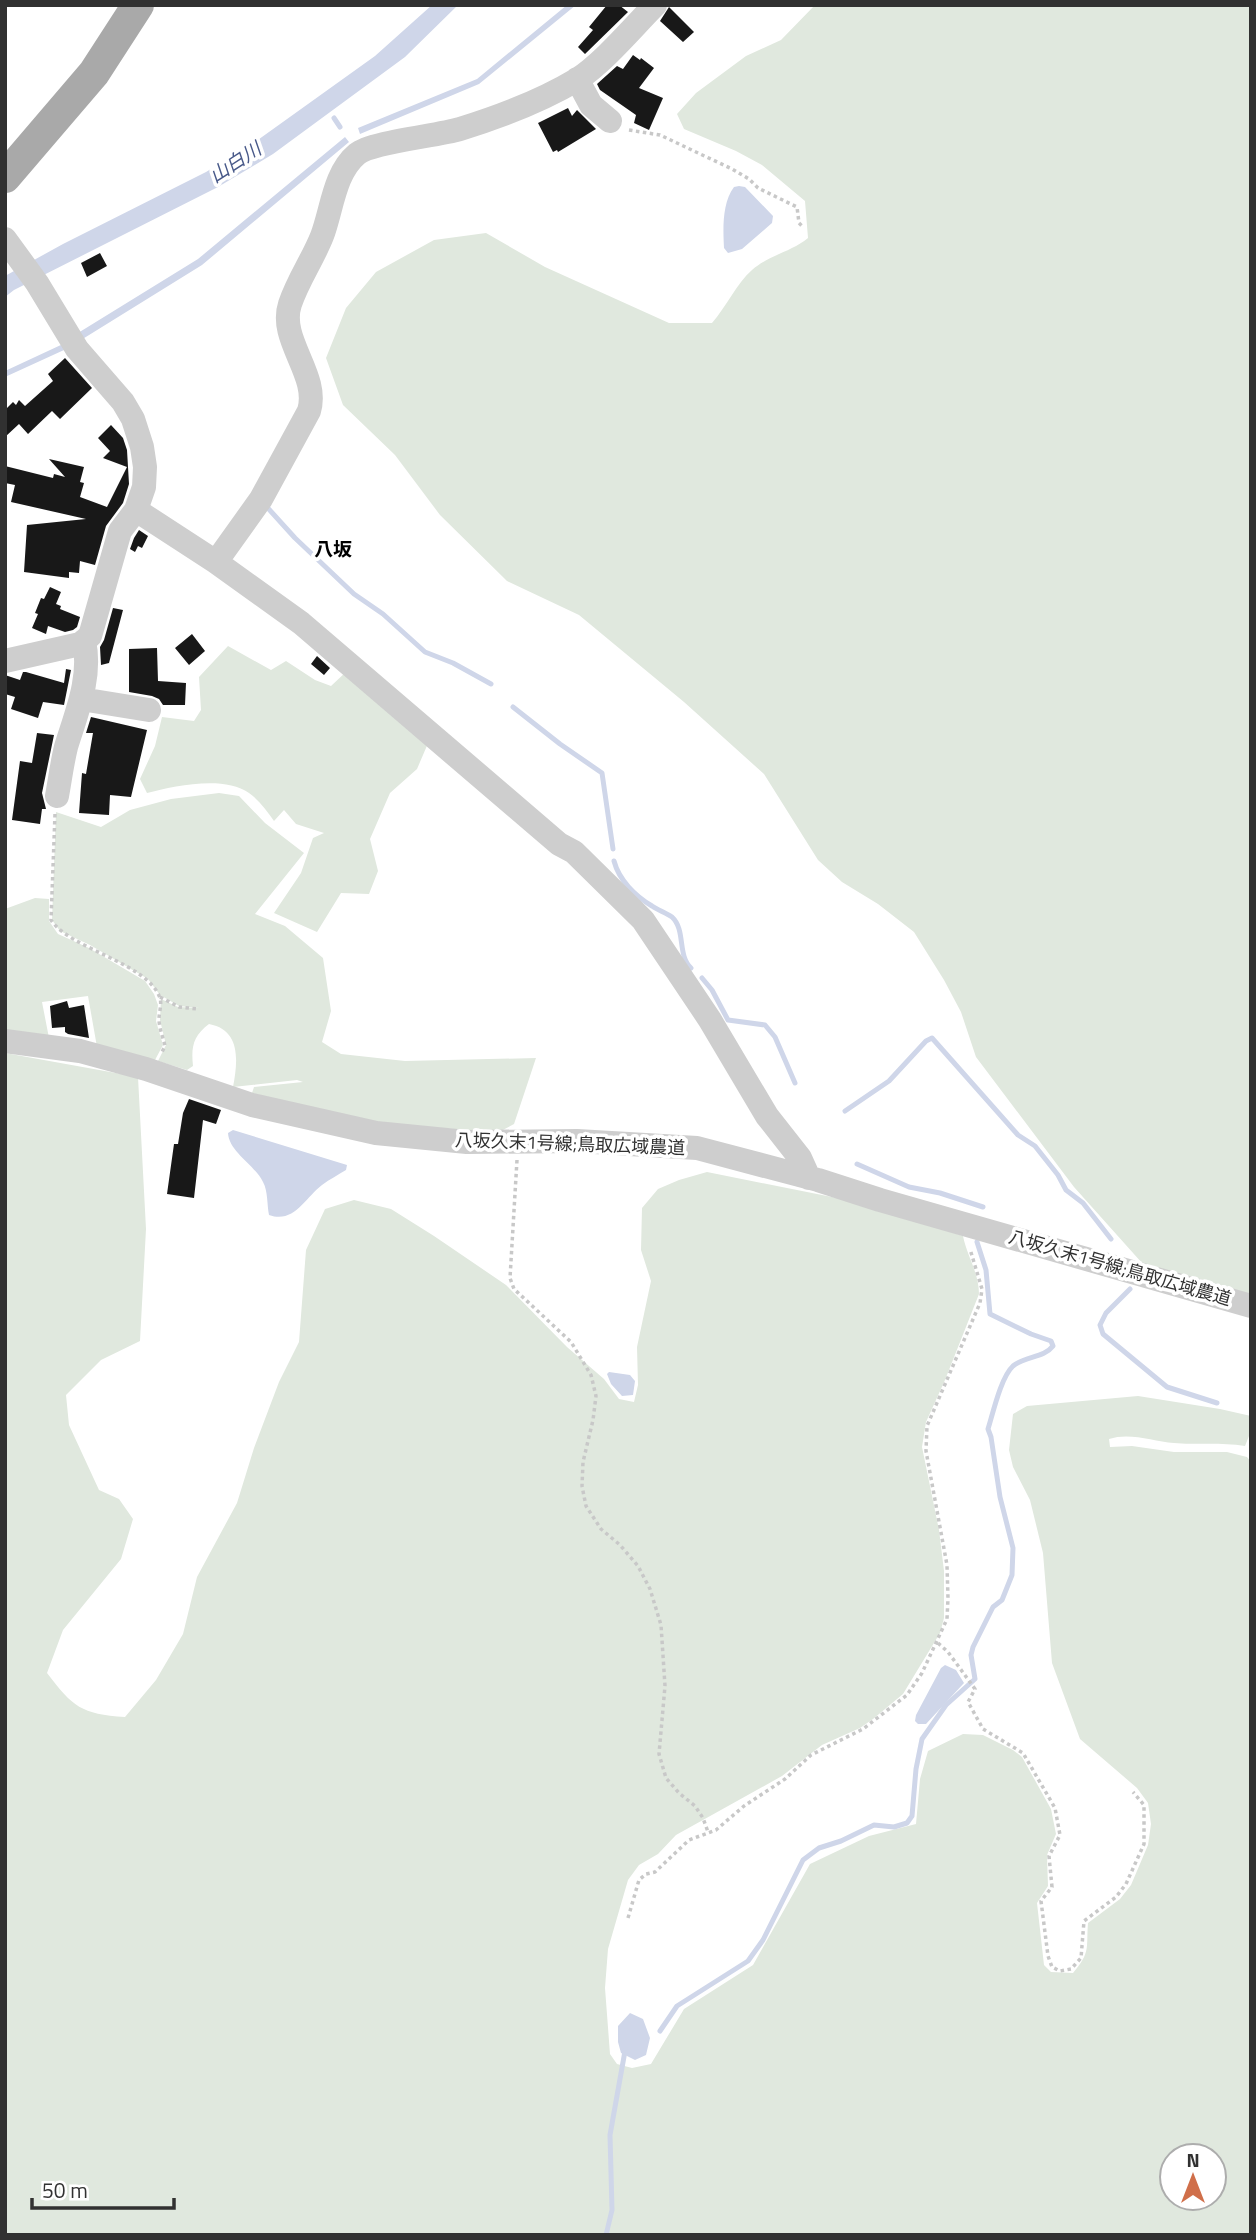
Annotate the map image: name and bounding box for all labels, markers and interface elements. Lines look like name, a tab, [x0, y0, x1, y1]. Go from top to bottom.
water label: 山白川	[203, 133, 268, 189]
district label: 八坂	[314, 534, 352, 563]
street label: 八坂久末1号線;鳥取広域農道	[454, 1126, 686, 1161]
street label: 八坂久末1号線;鳥取広域農道	[1006, 1223, 1235, 1312]
north arrow	[1158, 2142, 1228, 2212]
text: N	[1186, 2145, 1200, 2174]
scale bar	[32, 2166, 173, 2210]
text: 50 m	[42, 2174, 88, 2206]

